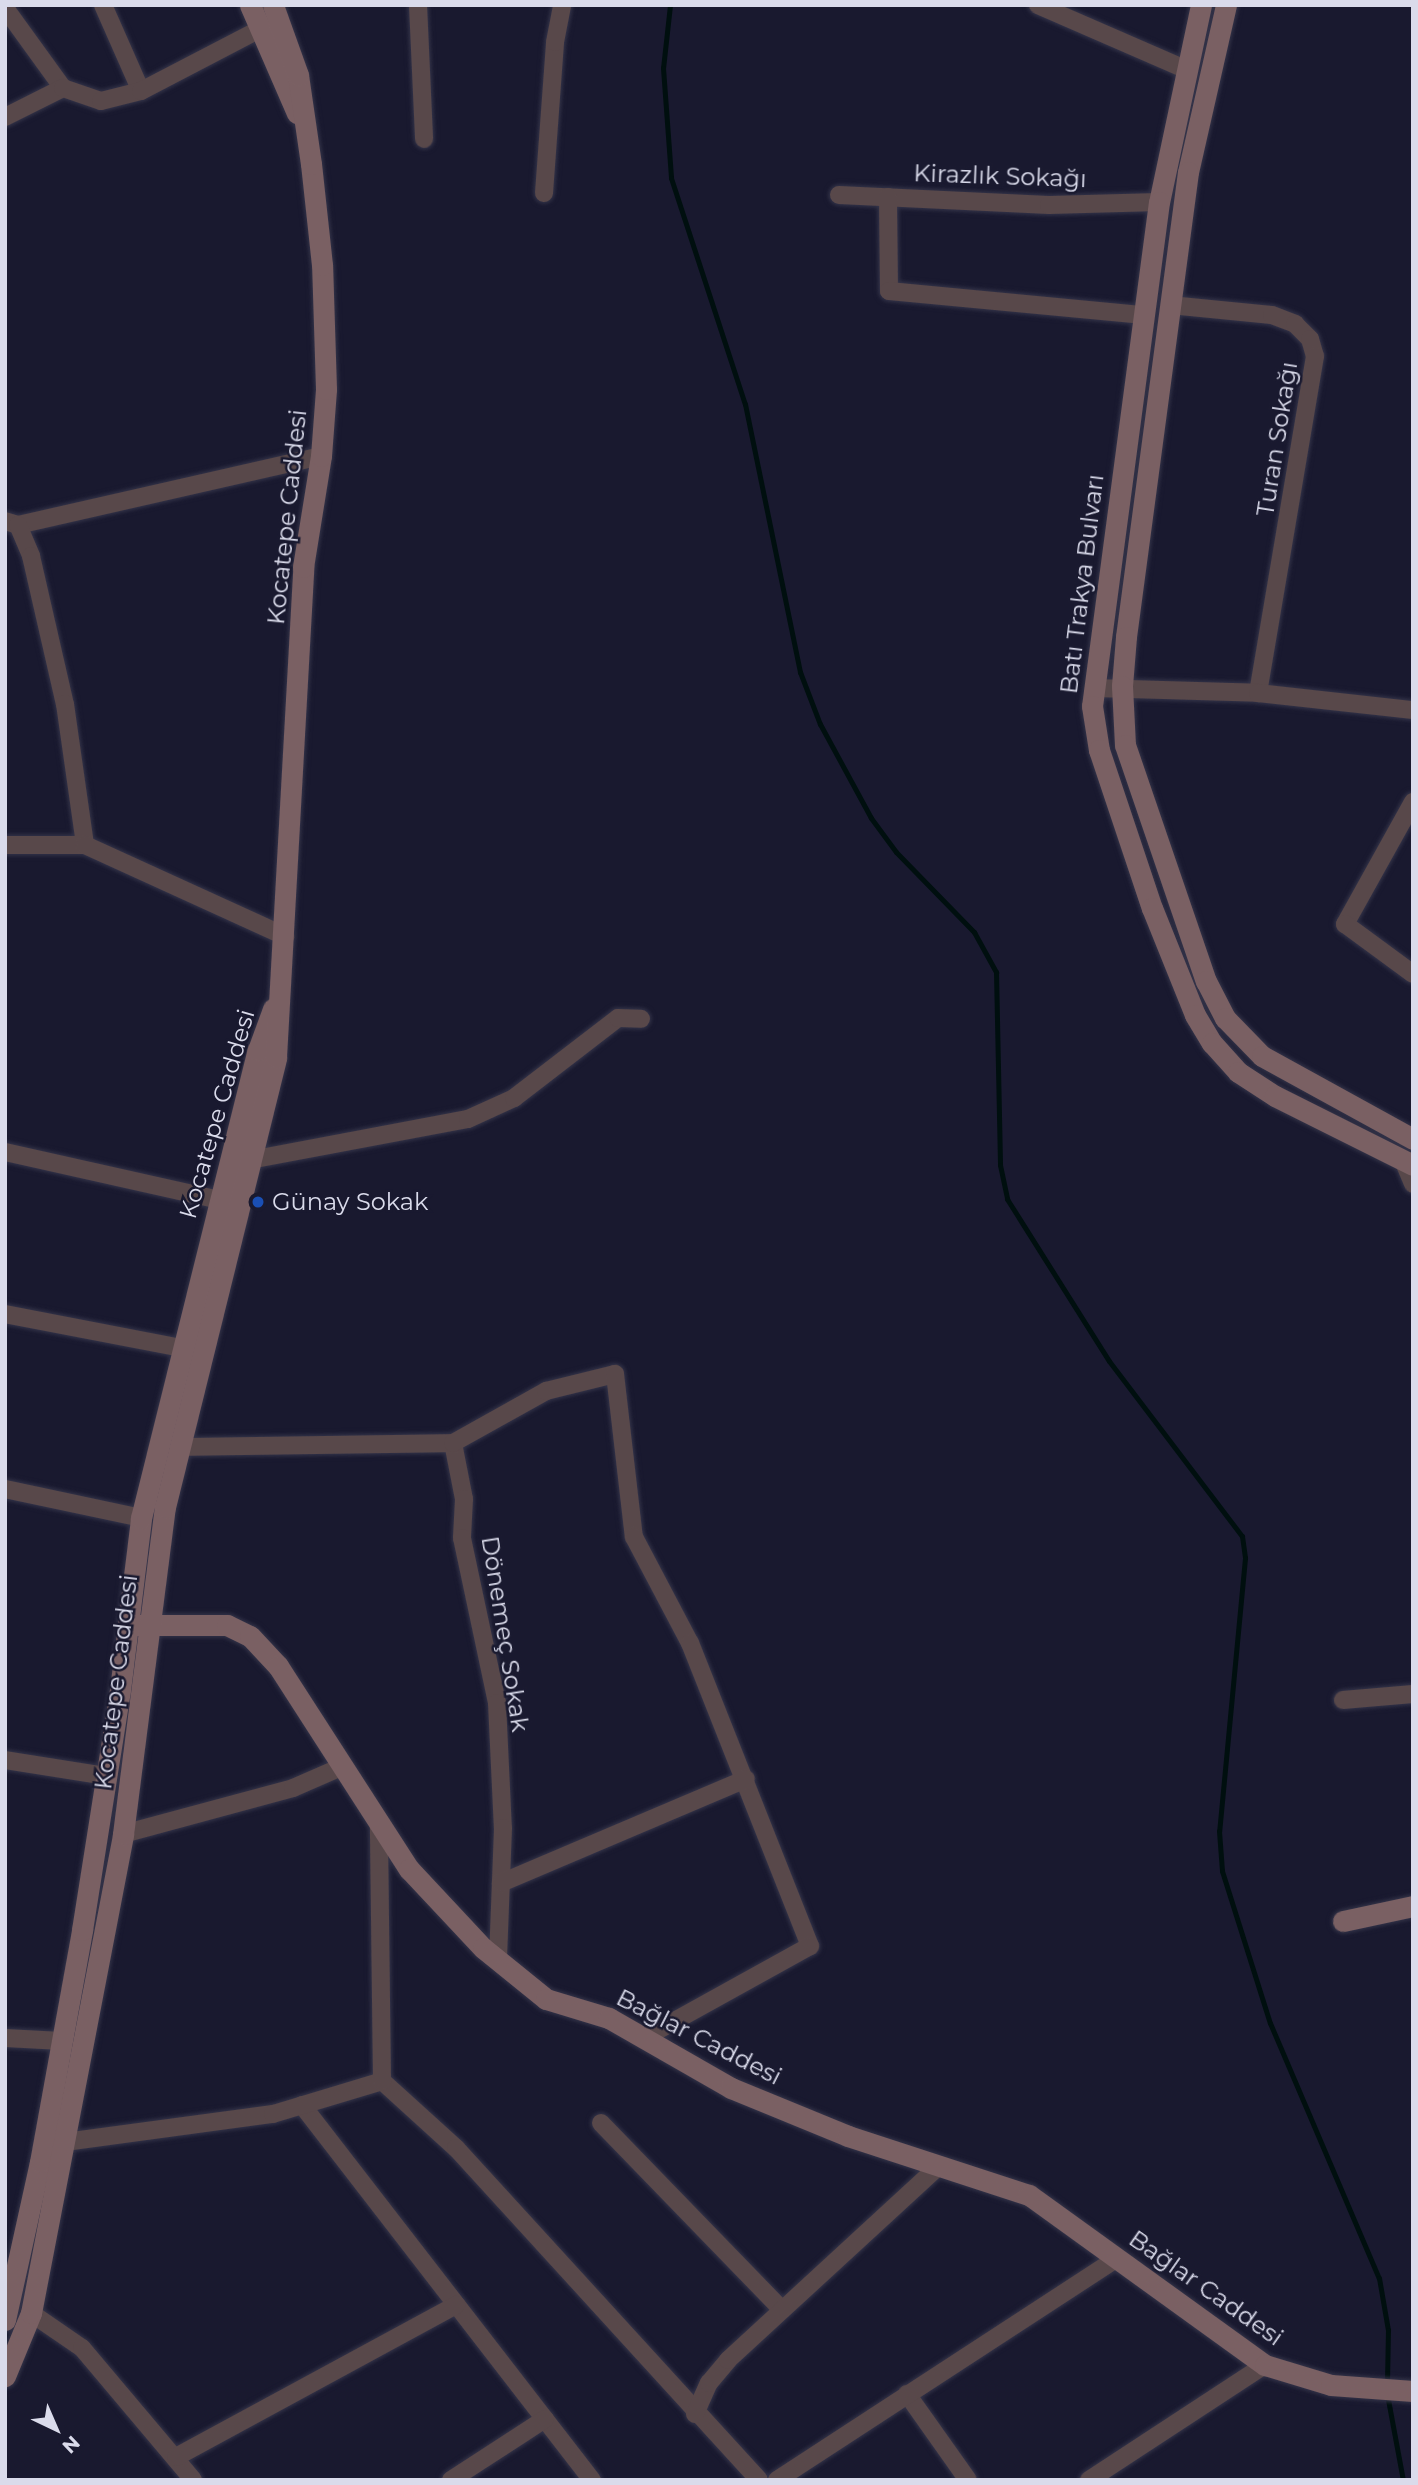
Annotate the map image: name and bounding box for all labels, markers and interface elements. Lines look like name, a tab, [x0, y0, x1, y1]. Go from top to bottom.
street label: Kirazlık Sokağı	[913, 159, 1087, 193]
street label: Turan Sokağı	[1251, 360, 1303, 518]
street label: Kocatepe Caddesi	[261, 408, 313, 626]
street label: Batı Trakya Bulvarı	[1054, 473, 1110, 695]
street label: Kocatepe Caddesi	[173, 1006, 261, 1222]
place label: Günay Sokak	[272, 1188, 428, 1216]
marker: Günay Sokak	[250, 1194, 266, 1210]
street label: Dönemeç Sokak	[475, 1534, 535, 1734]
street label: Kocatepe Caddesi	[89, 1573, 143, 1791]
street label: Bağlar Caddesi	[612, 1983, 786, 2091]
street label: Bağlar Caddesi	[1123, 2224, 1289, 2352]
north arrow	[21, 2394, 91, 2464]
text: N	[57, 2431, 84, 2458]

